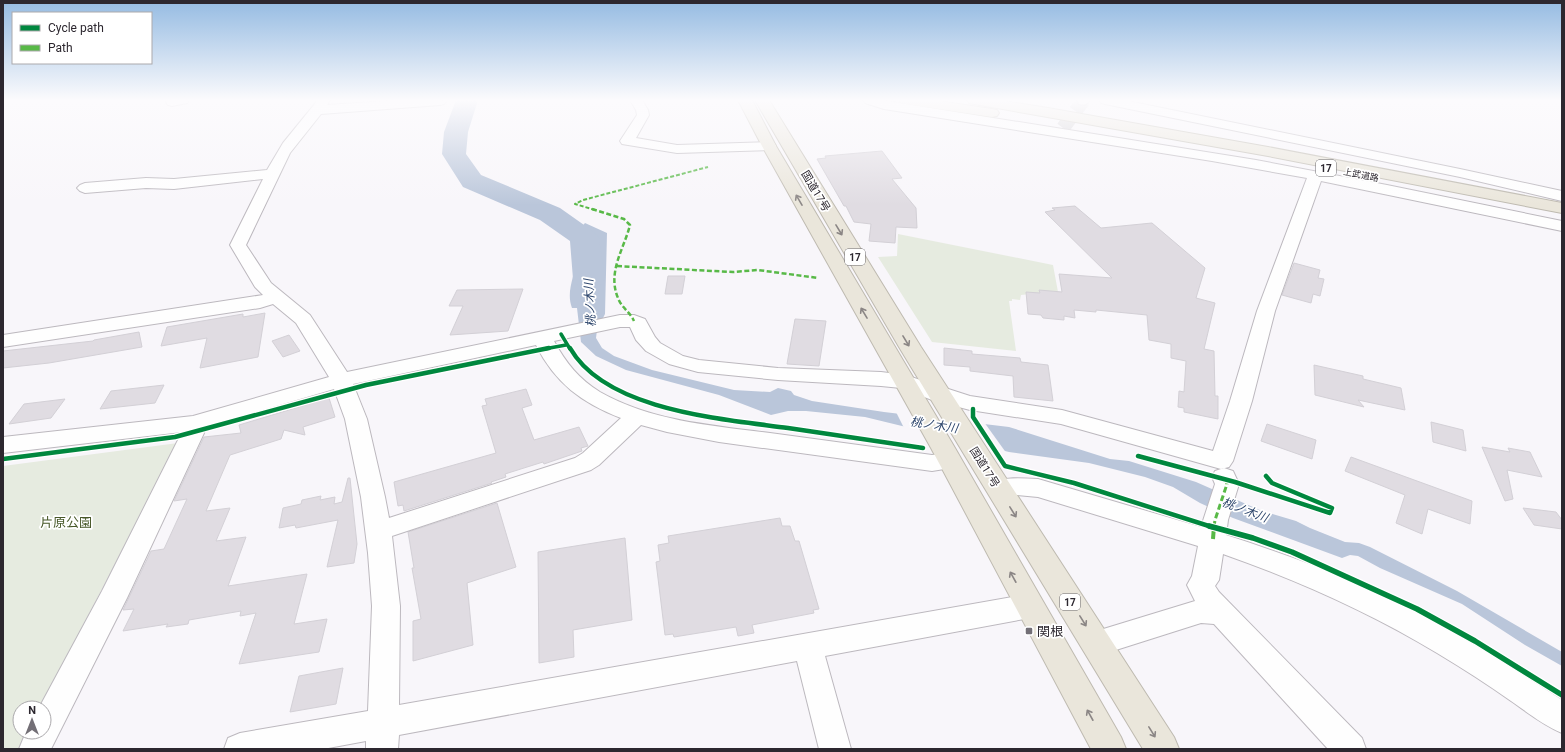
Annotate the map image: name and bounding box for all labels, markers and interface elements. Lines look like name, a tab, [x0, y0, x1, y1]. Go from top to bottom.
legend	[12, 12, 152, 64]
text: Cycle path	[48, 21, 104, 35]
text: Path	[48, 41, 73, 55]
road number: 17	[1316, 160, 1336, 176]
street label: 上武道路	[1342, 167, 1380, 183]
street label: 国道17号	[798, 168, 833, 214]
one-way arrow	[795, 194, 803, 206]
one-way arrow	[836, 224, 844, 236]
road number: 17	[845, 249, 865, 265]
water label: 桃ノ木川	[582, 277, 598, 327]
one-way arrow	[859, 307, 867, 319]
one-way arrow	[903, 335, 911, 347]
water label: 桃ノ木川	[909, 414, 961, 436]
street label: 国道17号	[967, 445, 1002, 490]
water label: 桃ノ木川	[1220, 495, 1272, 526]
one-way arrow	[1009, 506, 1017, 517]
park label: 片原公園	[40, 515, 92, 530]
one-way arrow	[1009, 571, 1017, 583]
road number: 17	[1060, 594, 1080, 610]
one-way arrow	[1078, 616, 1087, 627]
place label: 関根	[1037, 624, 1063, 639]
marker: 関根	[1024, 626, 1034, 636]
north arrow	[12, 700, 52, 740]
text: N	[28, 704, 36, 717]
one-way arrow	[1086, 709, 1093, 721]
one-way arrow	[1148, 726, 1156, 738]

